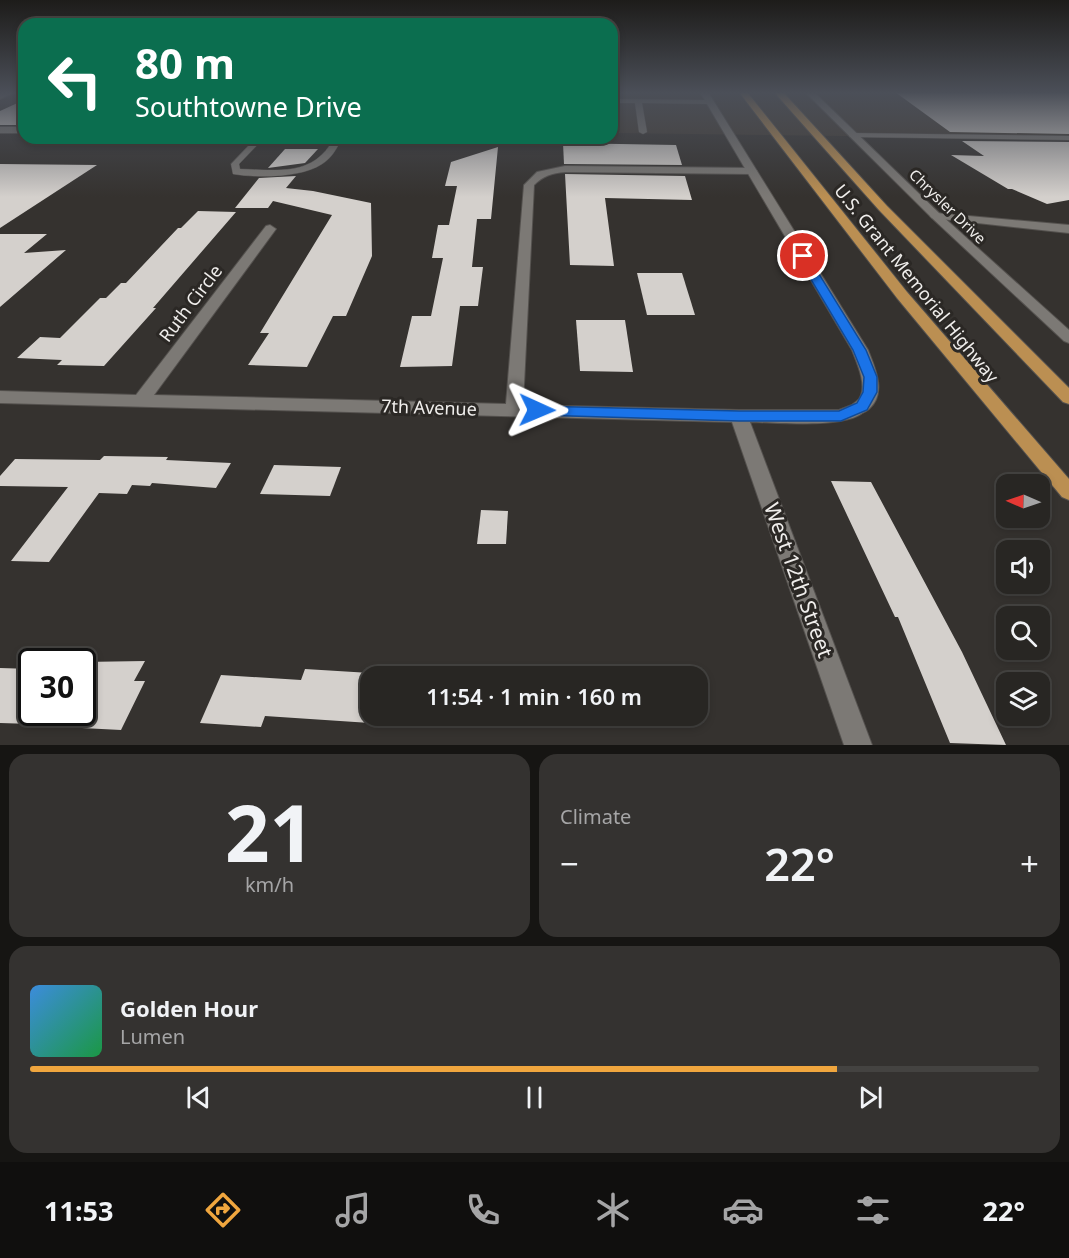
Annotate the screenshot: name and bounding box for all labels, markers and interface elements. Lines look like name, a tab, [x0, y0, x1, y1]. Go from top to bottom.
text: 80 m	[135, 34, 235, 91]
icon: left	[36, 42, 114, 120]
text: Southtowne Drive	[135, 88, 362, 125]
street label: Chrysler Drive	[905, 164, 991, 248]
street label: U.S. Grant Memorial Highway	[829, 179, 1005, 388]
pin	[777, 230, 828, 281]
icon: arrive	[786, 239, 819, 272]
street label: Ruth Circle	[153, 259, 227, 347]
position arrow	[505, 378, 569, 442]
street label: 7th Avenue	[381, 393, 477, 421]
north arrow	[996, 474, 1050, 528]
map controls	[996, 474, 1050, 726]
street label: West 12th Street	[758, 499, 840, 662]
button: sound	[996, 540, 1050, 594]
button: search	[996, 606, 1050, 660]
speed limit sign: 30	[18, 648, 96, 726]
button: layers	[996, 672, 1050, 726]
text: 11:54 · 1 min · 160 m	[426, 681, 642, 711]
text: 21	[225, 779, 314, 885]
text: Climate	[560, 803, 631, 830]
text: 22°	[764, 833, 835, 894]
text: −	[560, 841, 579, 886]
text: +	[1020, 841, 1039, 886]
text: km/h	[245, 871, 294, 898]
text: Golden Hour	[120, 993, 258, 1023]
text: Lumen	[120, 1023, 185, 1050]
icon: previous	[182, 1081, 215, 1114]
icon: pause	[518, 1081, 551, 1114]
icon: next	[854, 1081, 887, 1114]
icon: directions	[202, 1189, 244, 1231]
icon: music	[332, 1189, 374, 1231]
icon: phone	[462, 1189, 504, 1231]
icon: climate	[592, 1189, 634, 1231]
icon: car	[722, 1189, 764, 1231]
icon: filters	[852, 1189, 894, 1231]
text: 11:53	[44, 1192, 113, 1229]
text: 22°	[983, 1192, 1025, 1229]

